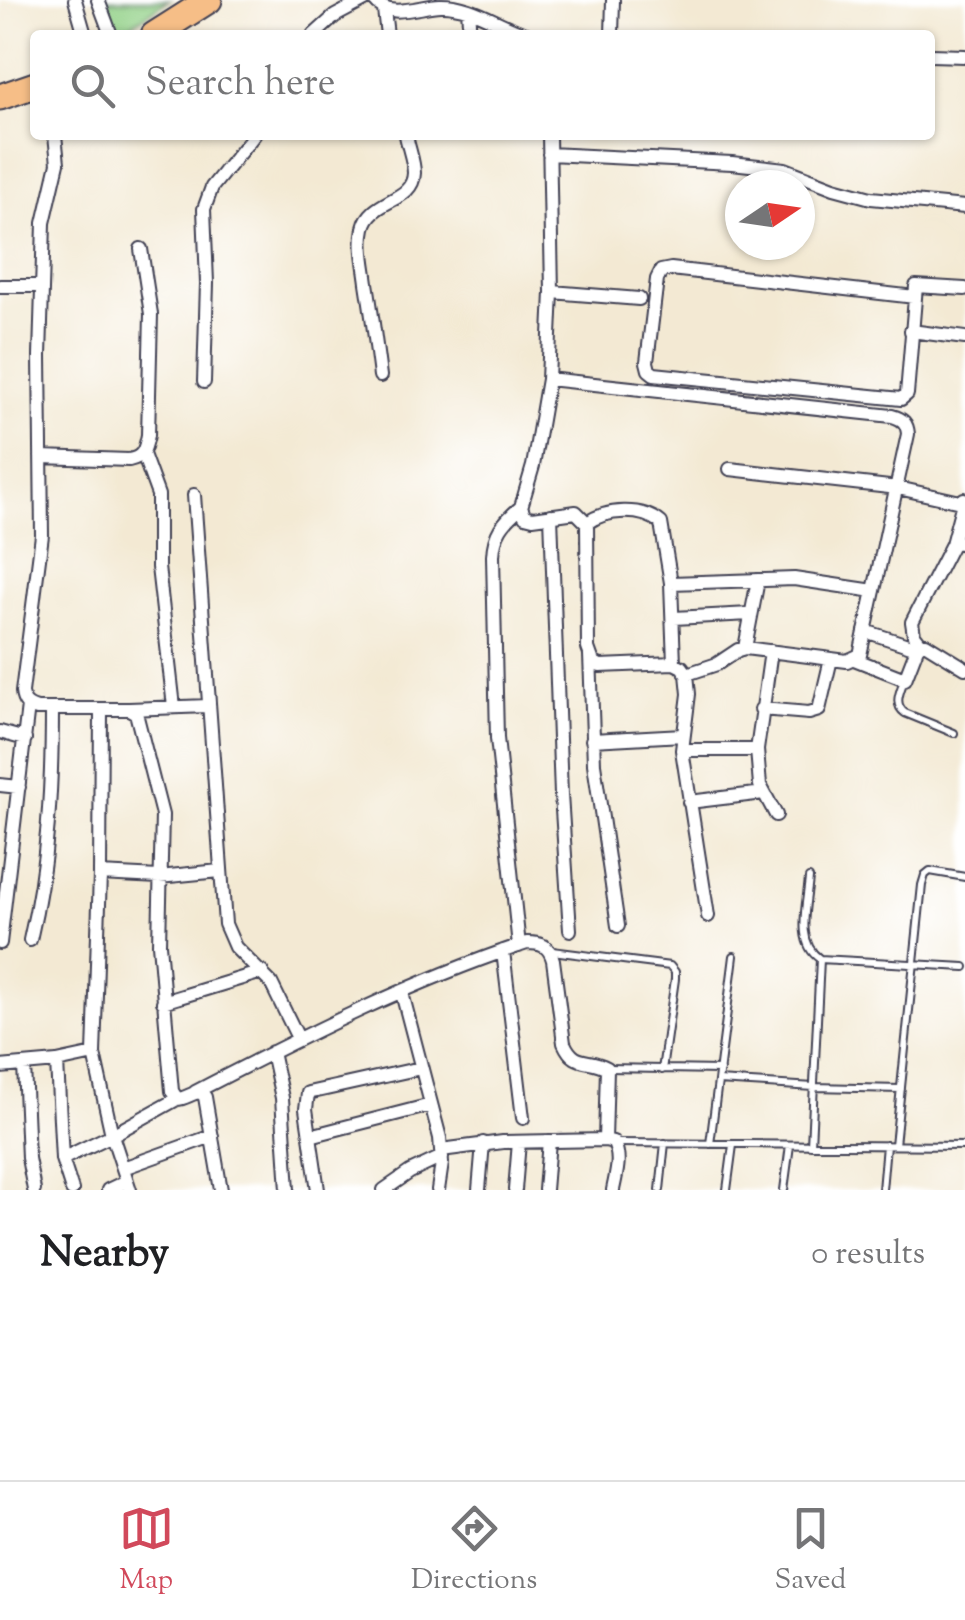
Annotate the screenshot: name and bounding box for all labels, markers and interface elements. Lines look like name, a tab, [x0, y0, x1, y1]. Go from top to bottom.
search box	[30, 30, 935, 140]
icon: search	[65, 58, 120, 113]
text: Search here	[145, 58, 336, 112]
north arrow	[725, 170, 815, 260]
text: Nearby	[40, 1225, 169, 1285]
text: 0 results	[811, 1232, 925, 1278]
tab: Map	[119, 1501, 174, 1601]
tab: Directions	[411, 1501, 537, 1601]
tab: Saved	[774, 1501, 846, 1601]

